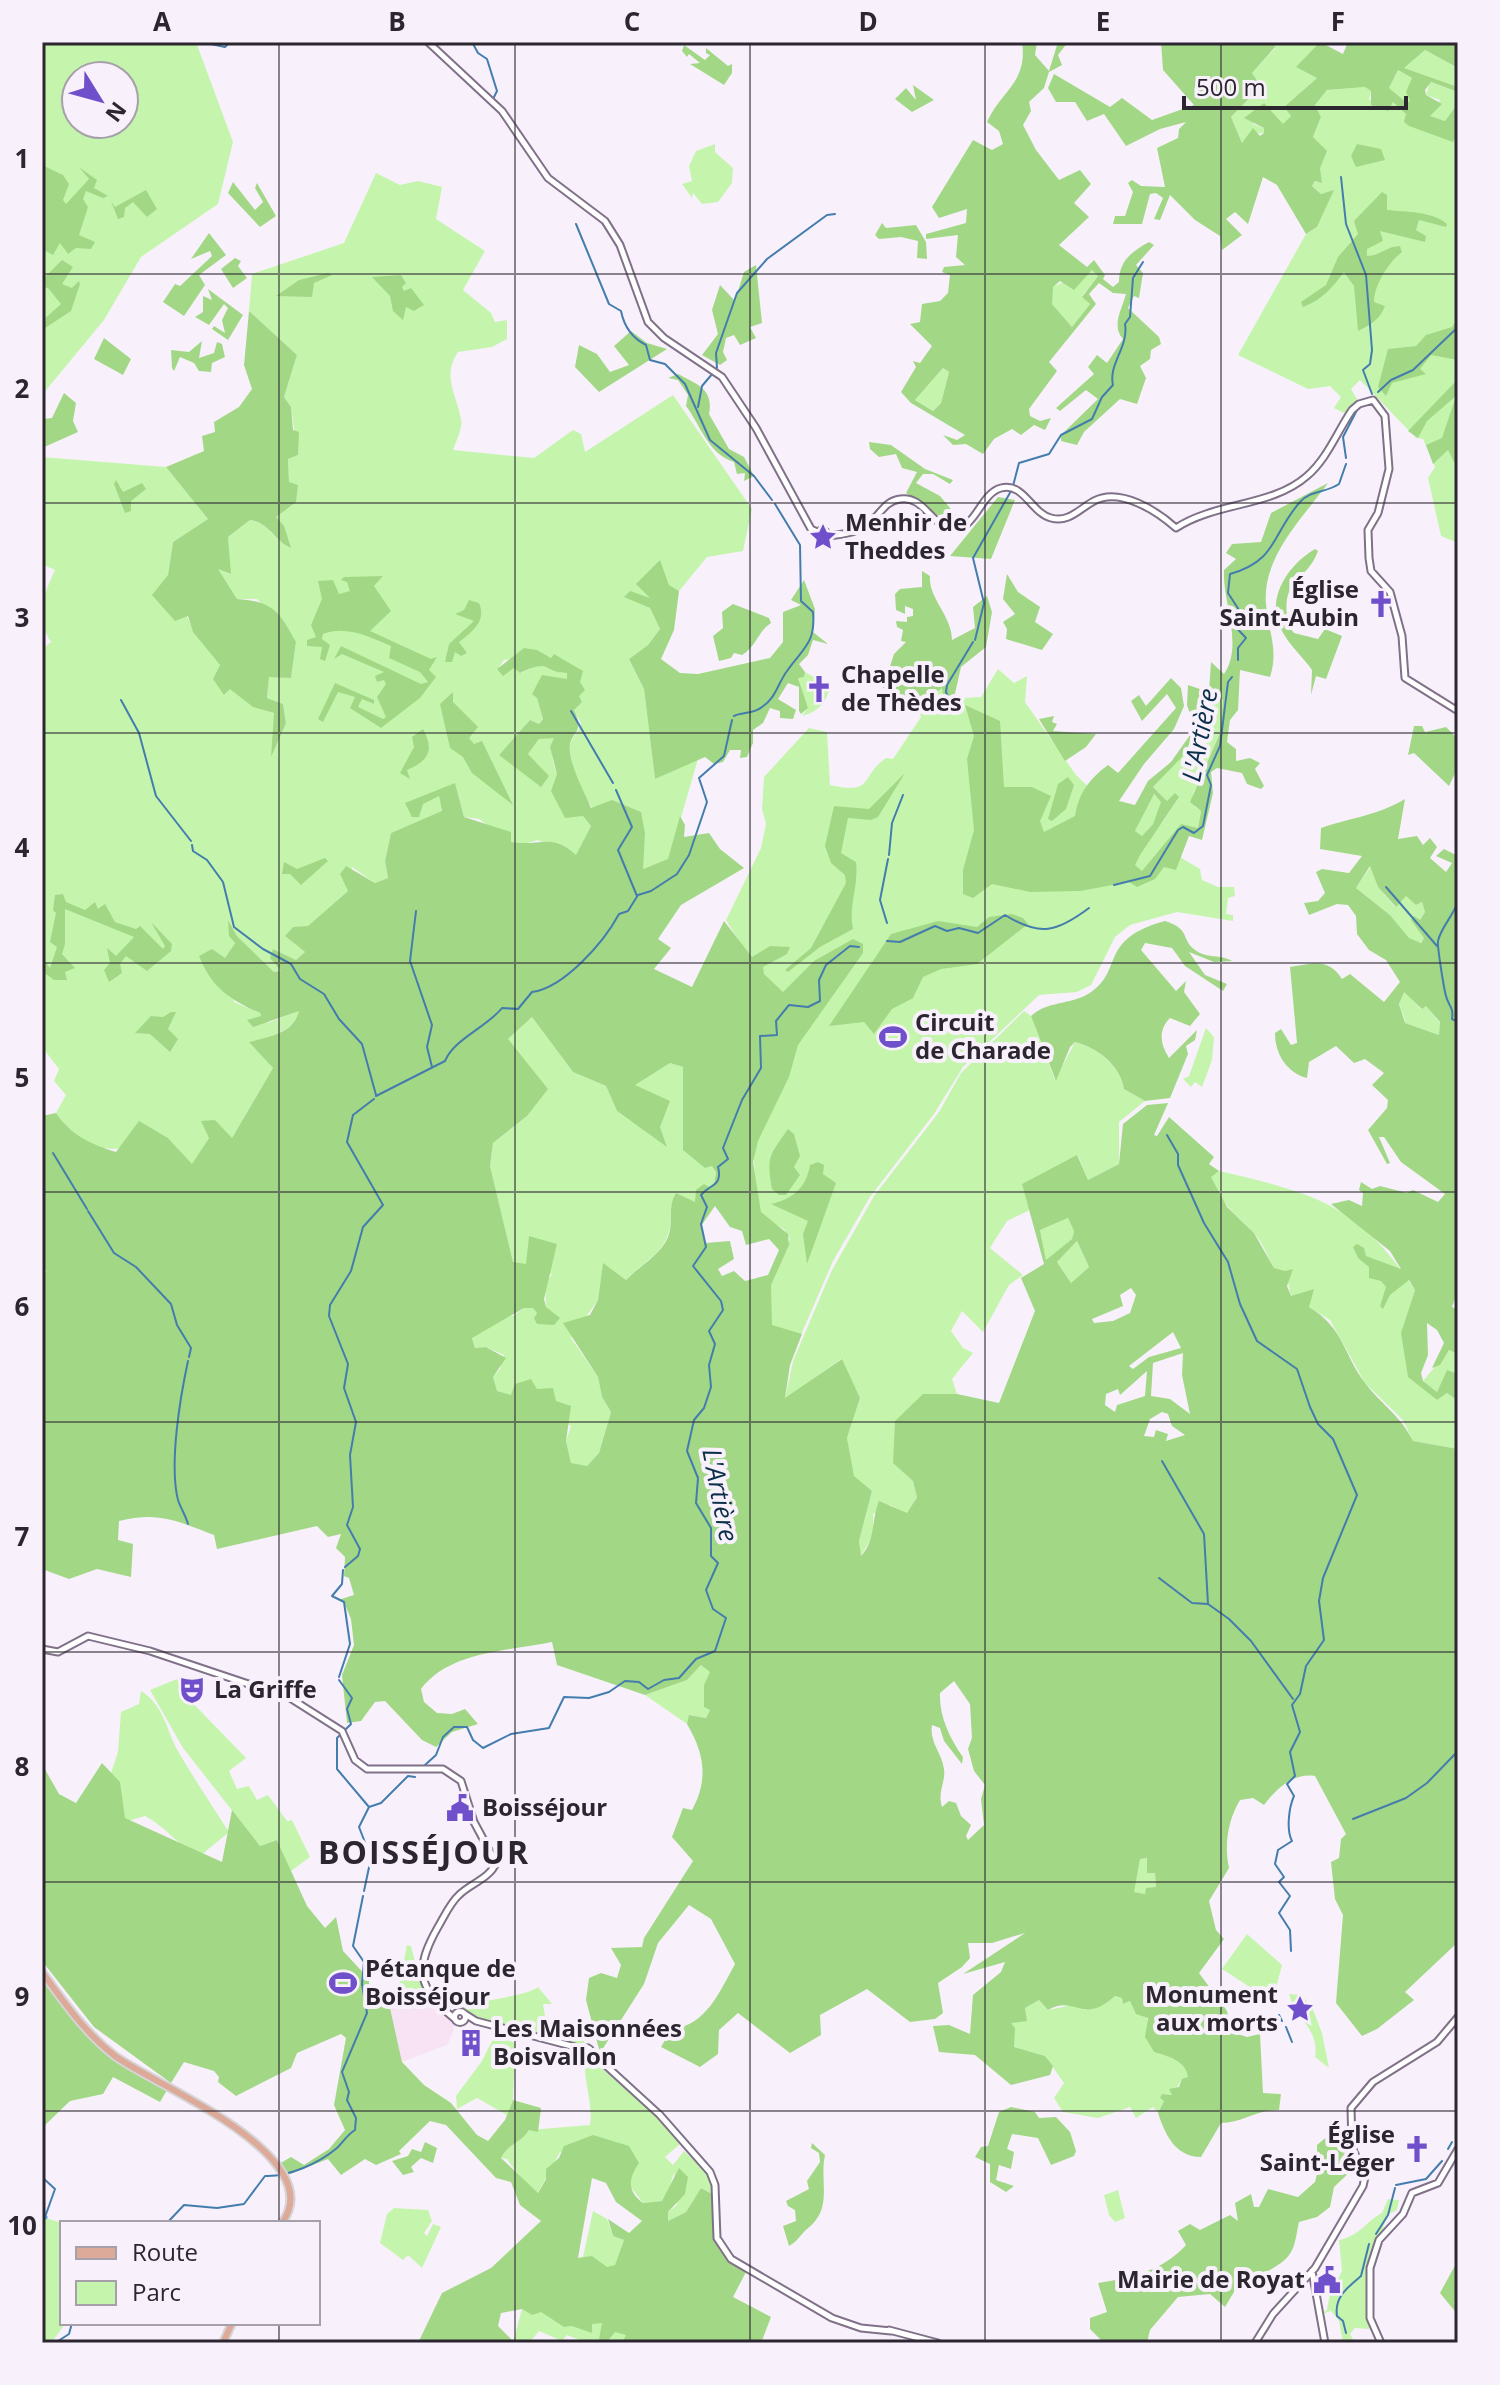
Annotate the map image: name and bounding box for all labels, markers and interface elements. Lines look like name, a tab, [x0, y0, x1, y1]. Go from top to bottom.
text: A	[153, 3, 171, 39]
text: B	[388, 3, 406, 39]
text: C	[624, 3, 640, 39]
text: D	[858, 3, 878, 39]
text: E	[1096, 3, 1110, 39]
text: F	[1331, 3, 1345, 39]
north arrow	[60, 60, 140, 140]
scale bar	[1184, 60, 1406, 110]
text: 500 m	[1196, 70, 1266, 103]
text: N	[99, 96, 134, 129]
text: 1	[15, 140, 29, 176]
text: 2	[15, 370, 30, 406]
place label: Menhir de Theddes	[845, 505, 967, 566]
place icon: Menhir de Theddes	[808, 522, 838, 552]
place label: Église Saint-Aubin	[1219, 572, 1359, 633]
church icon: Église Saint-Aubin	[1366, 589, 1396, 619]
text: 3	[15, 599, 29, 635]
place label: Chapelle de Thèdes	[841, 657, 962, 718]
church icon: Chapelle de Thèdes	[804, 674, 834, 704]
water label: L'Artière	[1172, 685, 1226, 784]
text: 4	[15, 829, 30, 865]
place label: Circuit de Charade	[915, 1005, 1051, 1066]
sports icon: Circuit de Charade	[878, 1022, 908, 1052]
text: 5	[15, 1059, 29, 1095]
text: 6	[15, 1288, 30, 1324]
water label: L'Artière	[694, 1445, 748, 1545]
text: 7	[15, 1518, 30, 1554]
place label: La Griffe	[214, 1672, 317, 1705]
theatre icon: La Griffe	[177, 1675, 207, 1705]
text: 8	[15, 1748, 29, 1784]
place label: Boisséjour	[482, 1790, 607, 1823]
public building icon: Boisséjour	[445, 1793, 475, 1823]
district label: BOISSÉJOUR	[318, 1830, 530, 1873]
place label: Pétanque de Boisséjour	[365, 1951, 516, 2012]
sports icon: Pétanque de Boisséjour	[328, 1968, 358, 1998]
place label: Monument aux morts	[1145, 1977, 1278, 2038]
text: 9	[15, 1978, 29, 2014]
place icon: Monument aux morts	[1285, 1994, 1315, 2024]
place label: Les Maisonnées Boisvallon	[493, 2011, 682, 2072]
building icon: Les Maisonnées Boisvallon	[456, 2028, 486, 2058]
place label: Église Saint-Léger	[1260, 2117, 1395, 2178]
church icon: Église Saint-Léger	[1402, 2134, 1432, 2164]
text: 10	[7, 2207, 37, 2243]
legend	[60, 2221, 320, 2325]
text: Route	[132, 2235, 198, 2268]
place label: Mairie de Royat	[1117, 2262, 1305, 2295]
public building icon: Mairie de Royat	[1312, 2265, 1342, 2295]
text: Parc	[132, 2275, 181, 2308]

